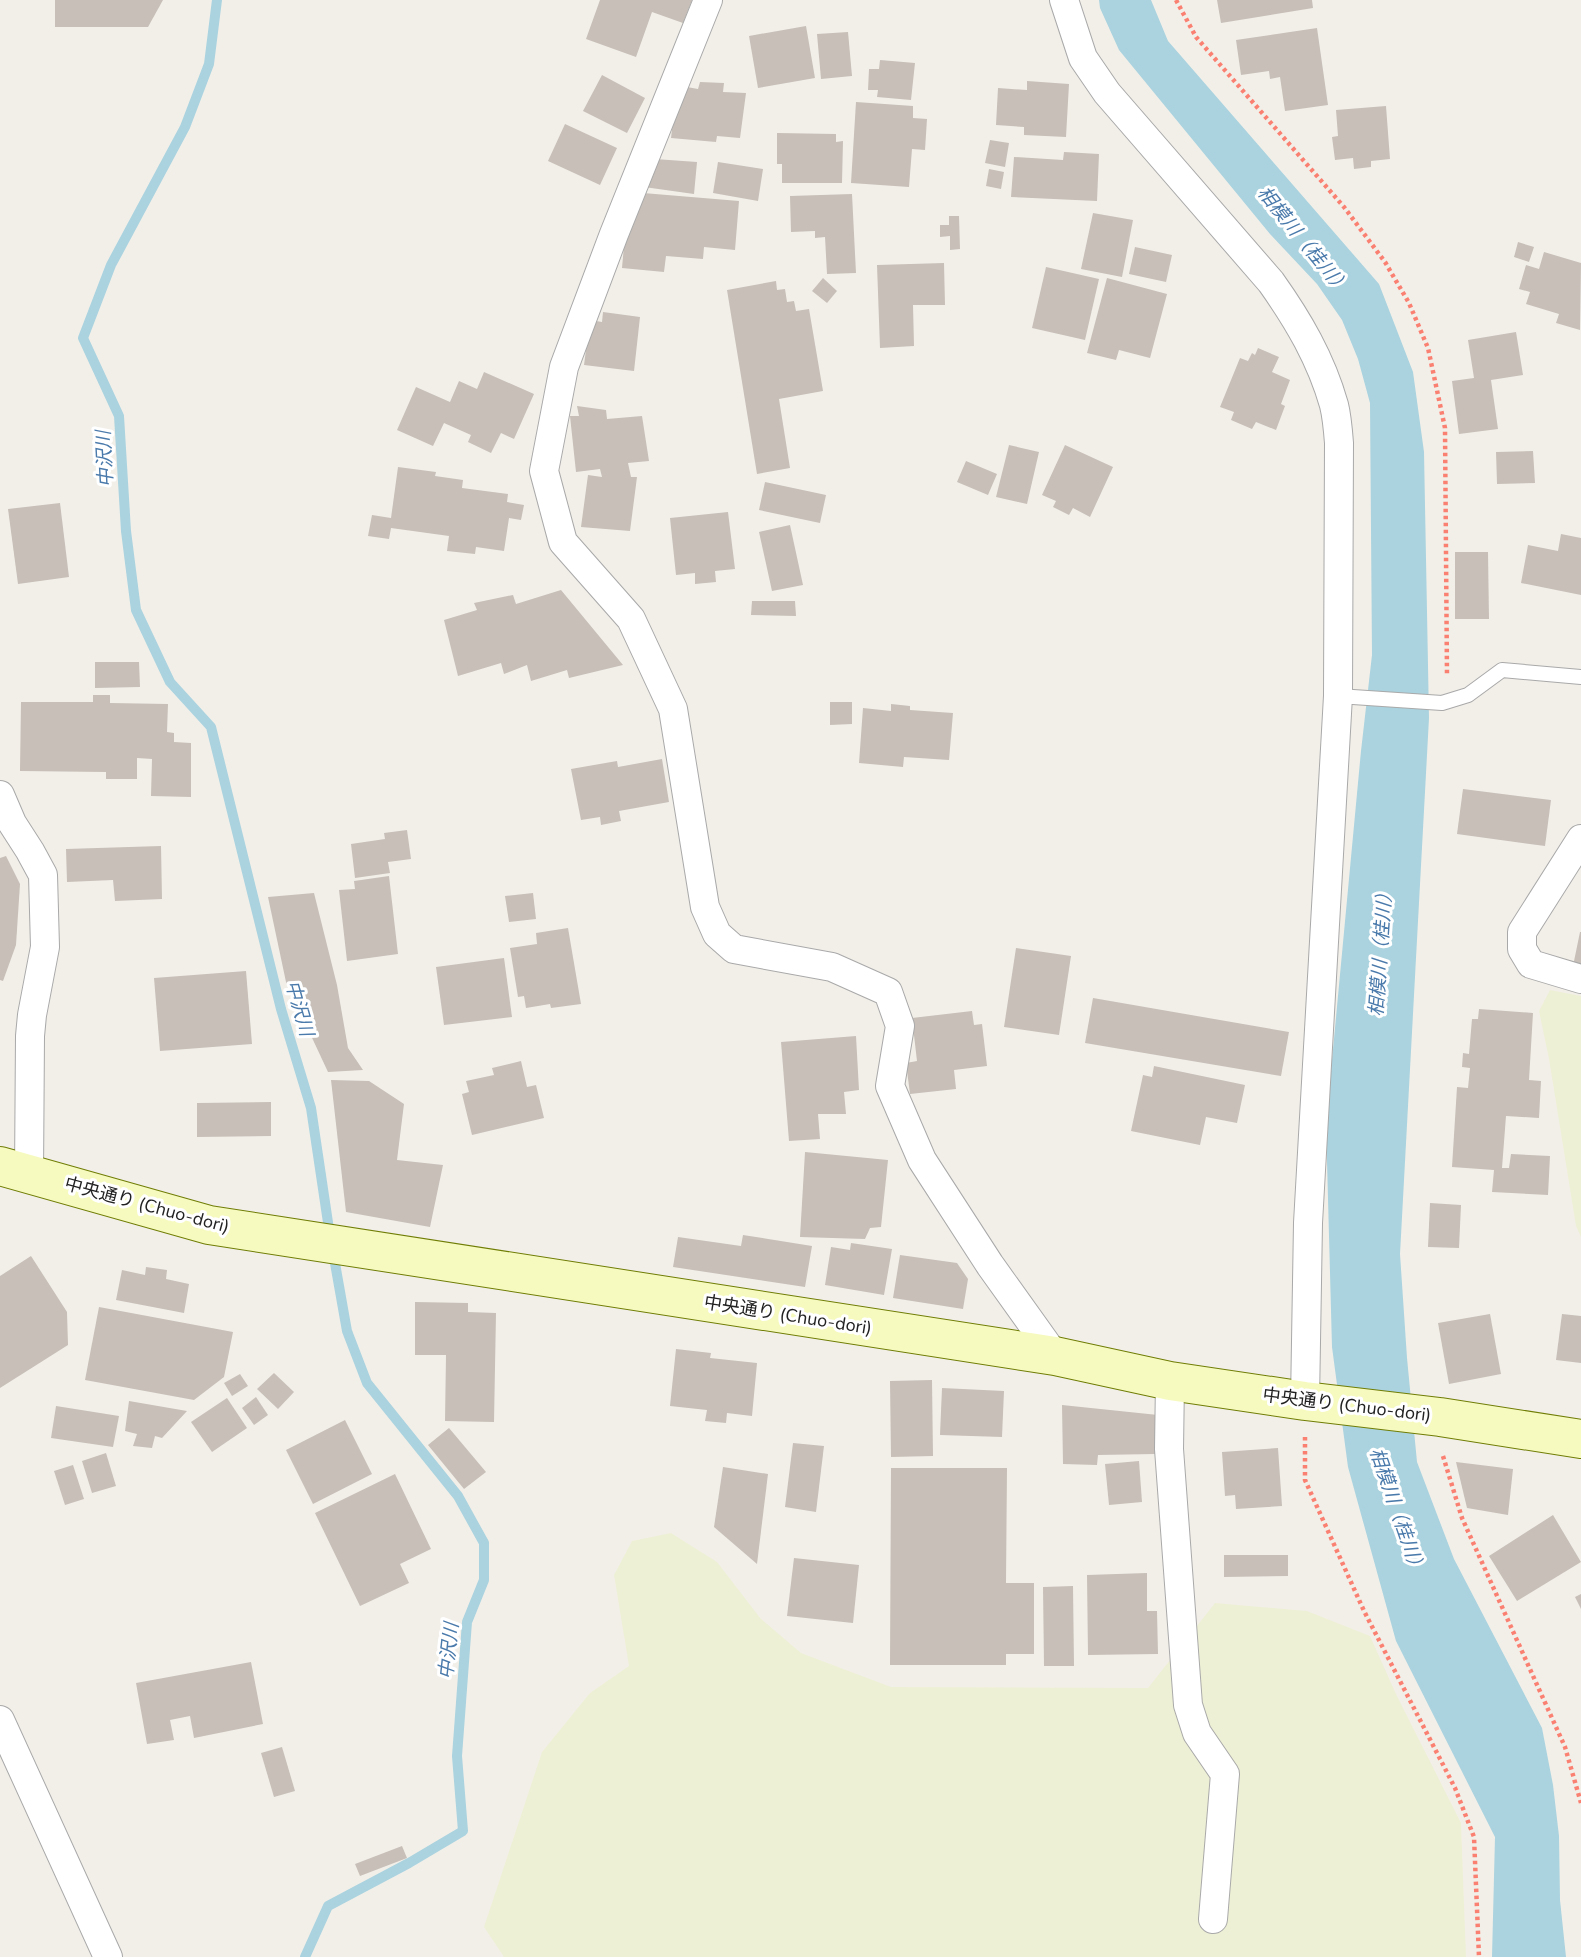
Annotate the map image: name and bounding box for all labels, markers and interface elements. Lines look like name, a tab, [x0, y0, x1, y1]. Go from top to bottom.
water label: 相模川（桂川）	[1251, 181, 1355, 300]
water label: 中沢川	[90, 428, 119, 488]
water label: 相模川（桂川）	[1363, 883, 1399, 1017]
water label: 中沢川	[279, 977, 320, 1041]
street label: 中央通り (Chuo-dori)	[62, 1171, 232, 1239]
street label: 中央通り (Chuo-dori)	[702, 1290, 874, 1340]
street label: 中央通り (Chuo-dori)	[1261, 1383, 1433, 1427]
water label: 相模川（桂川）	[1363, 1444, 1431, 1578]
water label: 中沢川	[433, 1619, 465, 1681]

